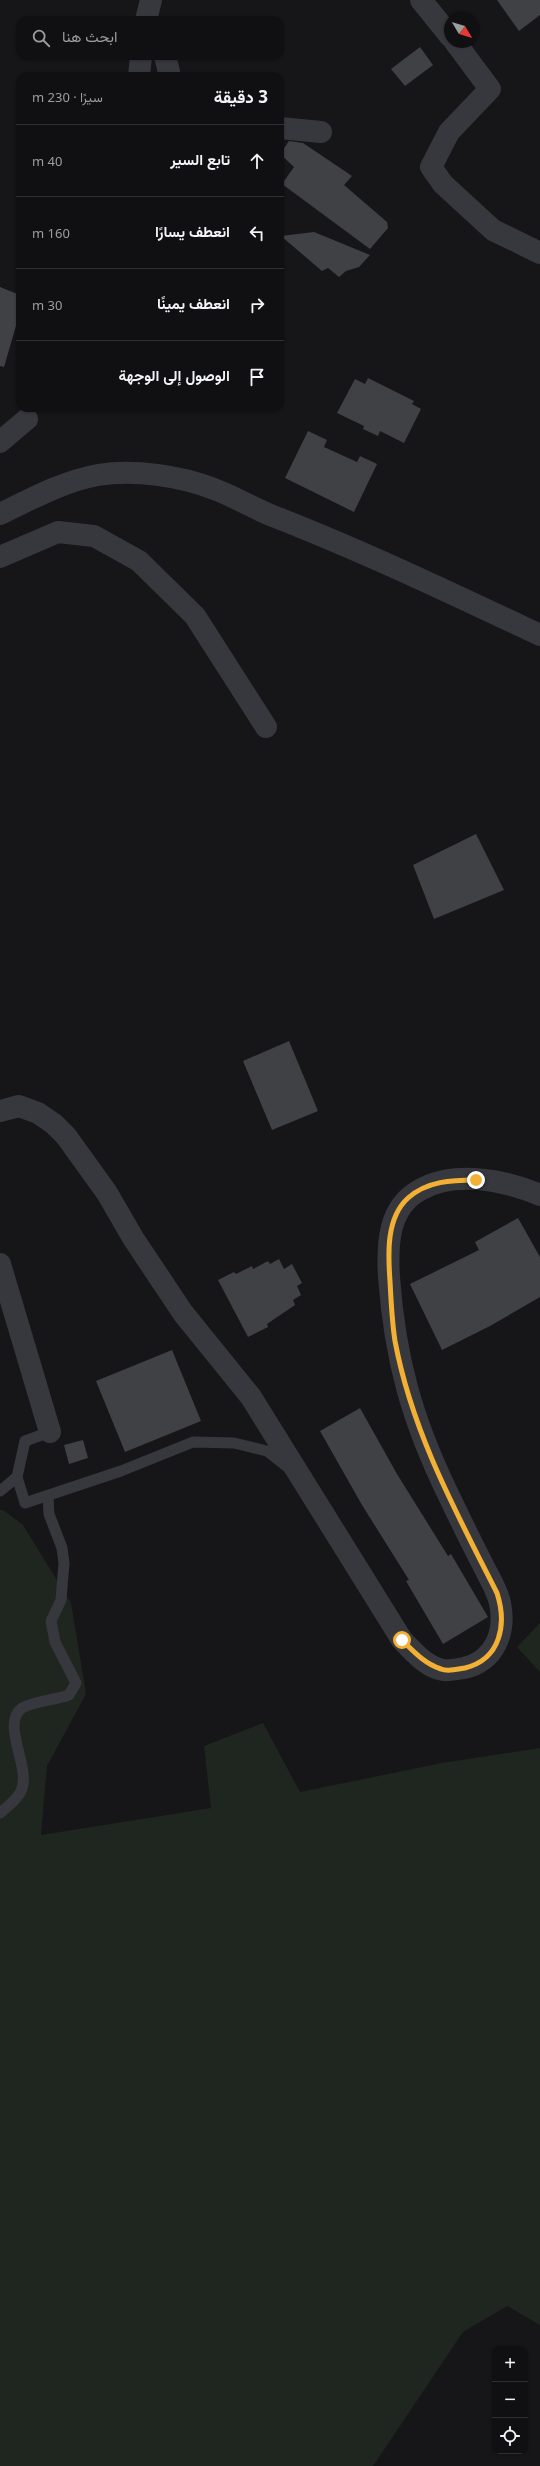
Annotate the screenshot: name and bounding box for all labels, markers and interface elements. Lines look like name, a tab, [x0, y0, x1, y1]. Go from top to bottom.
north arrow	[444, 12, 480, 48]
search box	[16, 16, 284, 60]
text: ابحث هنا	[62, 26, 117, 46]
icon: search	[30, 27, 52, 49]
text: 3 دقيقة	[214, 85, 268, 108]
text: سيرًا · 230 m	[32, 88, 103, 106]
text: تابع السير	[170, 149, 230, 169]
icon: ahead	[246, 150, 268, 172]
text: 40 m	[32, 152, 62, 170]
text: انعطف يسارًا	[155, 221, 230, 241]
icon: left	[246, 222, 268, 244]
text: 160 m	[32, 224, 70, 242]
text: انعطف يمينًا	[157, 293, 230, 313]
icon: right	[246, 294, 268, 316]
text: 30 m	[32, 296, 62, 314]
text: الوصول إلى الوجهة	[119, 365, 230, 385]
icon: arrive	[246, 366, 268, 388]
route end	[467, 1171, 485, 1189]
route start	[393, 1631, 411, 1649]
map controls	[492, 2346, 528, 2454]
button: +	[492, 2346, 528, 2382]
button: −	[492, 2382, 528, 2418]
button: locate	[492, 2418, 528, 2454]

